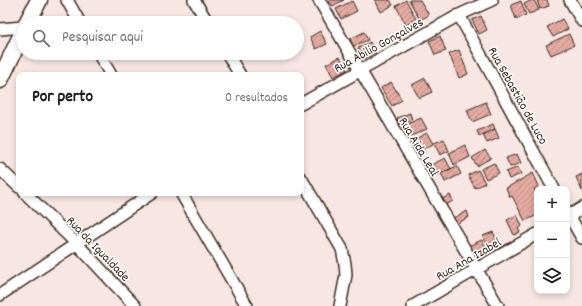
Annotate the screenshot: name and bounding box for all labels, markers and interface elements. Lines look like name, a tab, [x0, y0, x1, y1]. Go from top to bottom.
street label: Rua Abilio Gonçalves	[331, 14, 427, 79]
search box	[16, 16, 304, 60]
icon: search	[30, 27, 52, 49]
text: Pesquisar aqui	[62, 27, 143, 49]
street label: Rua Sebastião de Luco	[482, 44, 552, 149]
text: Por perto	[32, 86, 93, 110]
text: 0 resultados	[225, 89, 288, 108]
street label: Rua Aida Leal	[393, 114, 443, 180]
map controls	[534, 186, 570, 294]
button: +	[534, 186, 570, 222]
street label: Rua da Igualdade	[61, 213, 134, 287]
button: −	[534, 222, 570, 258]
street label: Rua Ana Izabel	[433, 234, 505, 287]
button: layers	[534, 258, 570, 294]

